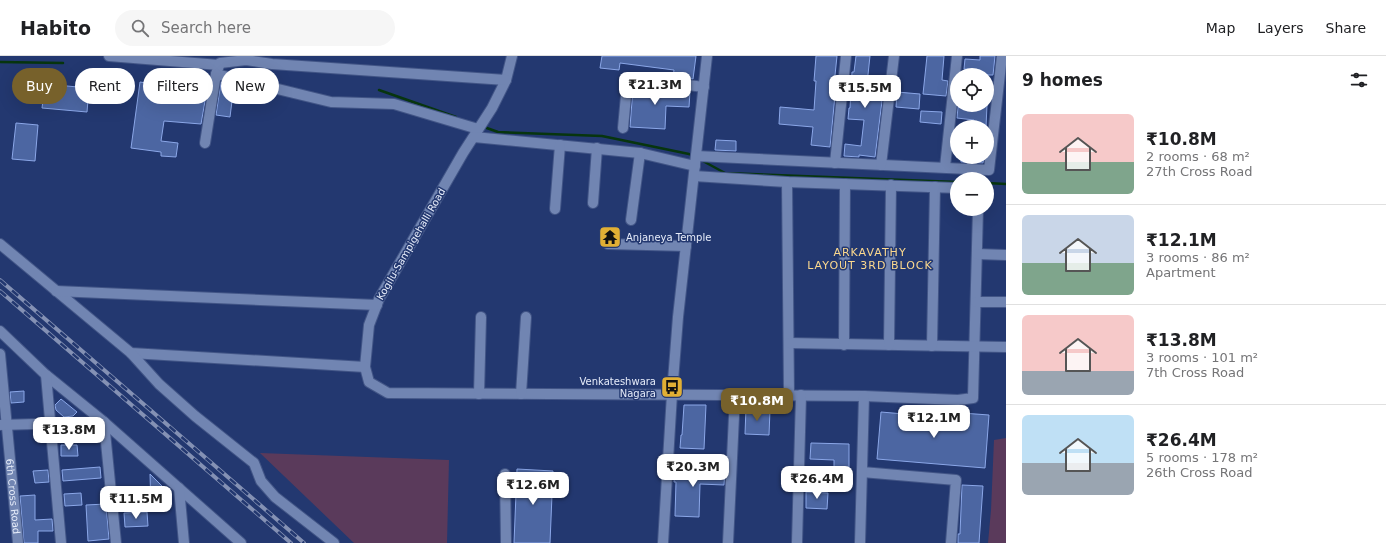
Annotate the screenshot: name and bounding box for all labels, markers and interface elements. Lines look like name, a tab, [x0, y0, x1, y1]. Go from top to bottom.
search box	[115, 10, 395, 46]
text: Habito	[20, 17, 91, 39]
icon: search	[129, 17, 151, 39]
text: Search here	[161, 19, 251, 37]
text: Map	[1206, 20, 1235, 36]
text: Layers	[1257, 20, 1304, 36]
text: Share	[1326, 20, 1366, 36]
chip: Buy	[12, 68, 67, 104]
chip: Rent	[75, 68, 135, 104]
chip: Filters	[143, 68, 213, 104]
chip: New	[221, 68, 279, 104]
map controls	[950, 68, 994, 216]
button: locate	[950, 68, 994, 112]
icon: filters	[1348, 69, 1370, 91]
text: 9 homes	[1022, 70, 1103, 90]
pin: ₹21.3M	[622, 72, 688, 106]
pin: ₹15.5M	[832, 75, 898, 109]
text: ₹21.3M	[628, 77, 682, 92]
text: ₹15.5M	[838, 80, 892, 95]
button: +	[950, 120, 994, 164]
text: ₹10.8M	[1146, 129, 1217, 149]
icon: home	[1054, 130, 1102, 178]
text: 2 rooms · 68 m²	[1146, 149, 1250, 164]
text: 27th Cross Road	[1146, 164, 1252, 179]
button: −	[950, 172, 994, 216]
street label: Kogilu-Sampigehalli Road	[374, 186, 448, 302]
temple icon: Anjaneya Temple	[597, 224, 623, 250]
text: ₹12.1M	[1146, 230, 1217, 250]
icon: home	[1054, 231, 1102, 279]
place label: Anjaneya Temple	[626, 232, 711, 243]
district label: ARKAVATHY LAYOUT 3RD BLOCK	[807, 246, 933, 272]
text: 3 rooms · 86 m²	[1146, 250, 1250, 265]
text: Apartment	[1146, 265, 1216, 280]
text: ₹13.8M	[1146, 330, 1217, 350]
icon: home	[1054, 331, 1102, 379]
text: 3 rooms · 101 m²	[1146, 350, 1258, 365]
text: 7th Cross Road	[1146, 365, 1244, 380]
bus stop icon: Venkateshwara Nagara	[659, 374, 685, 400]
place label: Venkateshwara Nagara	[580, 376, 656, 399]
pin: ₹10.8M	[724, 388, 790, 422]
text: ₹10.8M	[730, 393, 784, 408]
pin: ₹12.1M	[901, 405, 967, 439]
text: ₹12.1M	[907, 410, 961, 425]
pin: ₹13.8M	[36, 417, 102, 451]
text: ₹13.8M	[42, 422, 96, 437]
text: ₹26.4M	[1146, 430, 1217, 450]
icon: home	[1054, 431, 1102, 479]
text: 5 rooms · 178 m²	[1146, 450, 1258, 465]
pin: ₹20.3M	[660, 454, 726, 488]
street label: 6th Cross Road	[4, 458, 23, 535]
text: ₹20.3M	[666, 459, 720, 474]
text: 26th Cross Road	[1146, 465, 1252, 480]
pin: ₹26.4M	[784, 466, 850, 500]
text: ₹26.4M	[790, 471, 844, 486]
pin: ₹12.6M	[500, 472, 566, 506]
text: ₹12.6M	[506, 477, 560, 492]
pin: ₹11.5M	[103, 486, 169, 520]
text: ₹11.5M	[109, 491, 163, 506]

